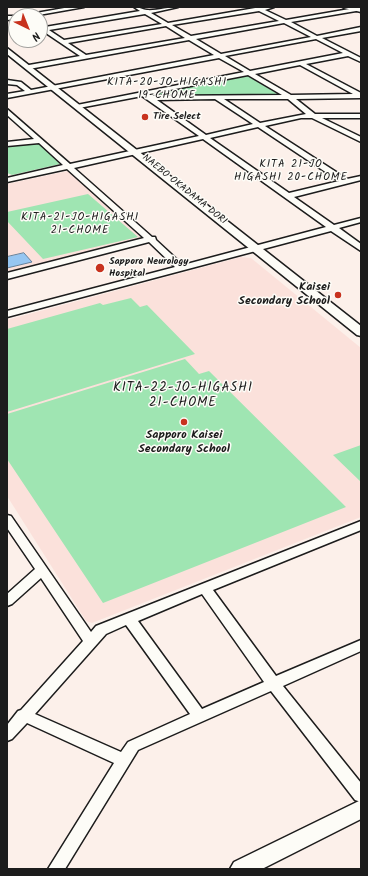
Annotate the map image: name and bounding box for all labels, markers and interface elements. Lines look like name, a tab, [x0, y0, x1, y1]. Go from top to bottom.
north arrow	[8, 8, 48, 48]
text: N	[27, 27, 44, 45]
district label: KITA-20-JO-HIGASHI 19-CHOME	[107, 76, 227, 102]
place label: Tire Select	[153, 111, 201, 123]
marker: Tire Select	[140, 112, 150, 122]
street label: NAEBO OKADAMA DORI	[139, 152, 229, 228]
district label: KITA 21-JO HIGASHI 20-CHOME	[234, 158, 348, 184]
district label: KITA-21-JO-HIGASHI 21-CHOME	[21, 211, 139, 237]
place label: Sapporo Neurology Hospital	[109, 256, 188, 280]
marker: Sapporo Neurology Hospital	[94, 262, 106, 274]
place label: Kaisei Secondary School	[238, 281, 330, 309]
marker: Kaisei Secondary School	[333, 290, 343, 300]
district label: KITA-22-JO-HIGASHI 21-CHOME	[113, 381, 253, 412]
marker: Sapporo Kaisei Secondary School	[179, 417, 189, 427]
place label: Sapporo Kaisei Secondary School	[138, 429, 230, 457]

